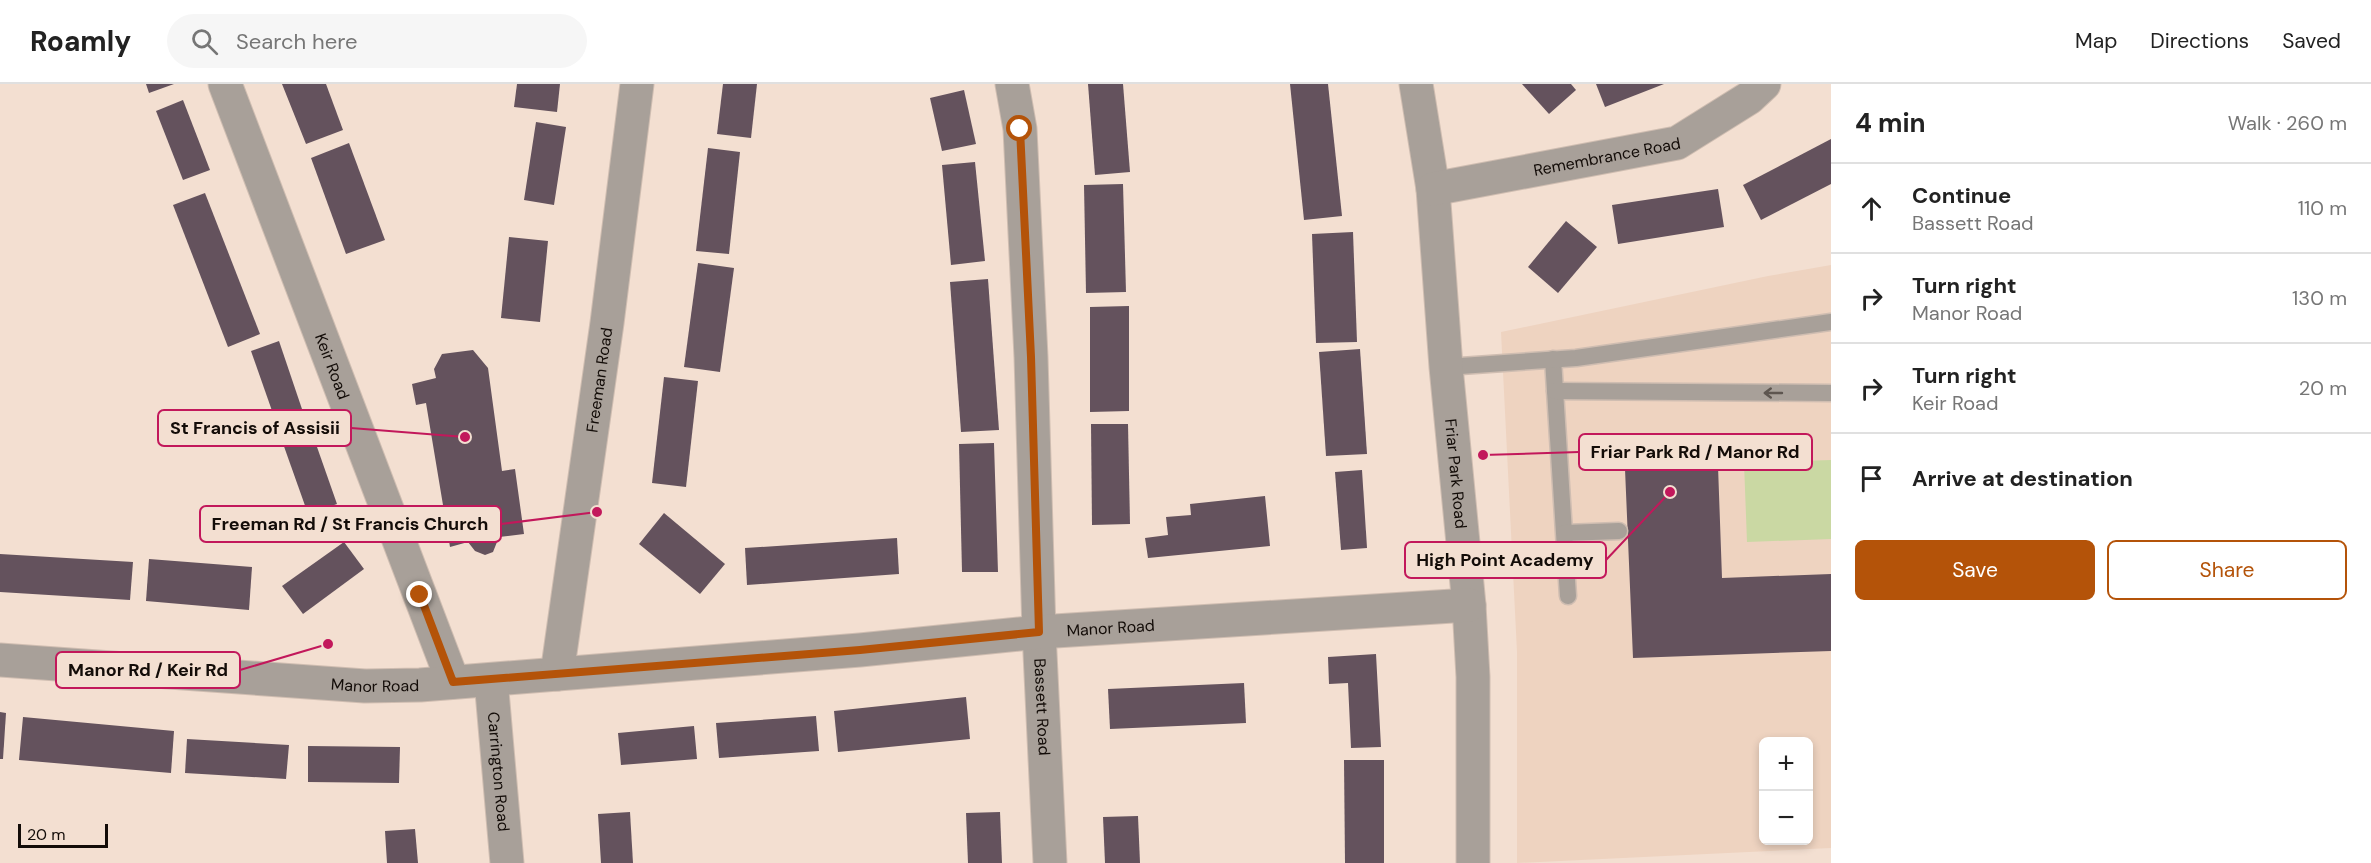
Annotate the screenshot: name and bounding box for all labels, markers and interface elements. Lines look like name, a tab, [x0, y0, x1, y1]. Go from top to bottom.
search box	[167, 14, 587, 68]
text: Roamly	[30, 23, 131, 60]
icon: search	[188, 25, 221, 58]
text: Search here	[236, 27, 357, 56]
text: Map	[2075, 27, 2117, 55]
text: Directions	[2150, 27, 2249, 55]
text: Saved	[2282, 27, 2341, 55]
text: 4 min	[1855, 106, 1926, 140]
text: Walk · 260 m	[2228, 110, 2347, 136]
route start	[1006, 115, 1032, 141]
street label: Remembrance Road	[1532, 133, 1682, 181]
text: Continue	[1912, 181, 2011, 210]
icon: ahead	[1855, 192, 1888, 225]
text: 110 m	[2298, 195, 2347, 221]
text: Bassett Road	[1912, 210, 2034, 236]
text: Turn right	[1912, 271, 2017, 300]
icon: right	[1855, 282, 1888, 315]
text: 130 m	[2292, 285, 2347, 311]
text: Manor Road	[1912, 300, 2022, 326]
street label: Freeman Road	[582, 326, 617, 434]
street label: Keir Road	[310, 330, 354, 402]
text: Turn right	[1912, 361, 2017, 390]
icon: right	[1855, 372, 1888, 405]
text: 20 m	[2299, 375, 2347, 401]
one-way arrow	[1763, 387, 1783, 399]
text: Keir Road	[1912, 390, 1998, 416]
callout: St Francis of Assisii	[158, 410, 351, 446]
text: St Francis of Assisii	[170, 416, 340, 440]
street label: Friar Park Road	[1440, 418, 1472, 530]
callout: Friar Park Rd / Manor Rd	[1579, 434, 1812, 470]
text: Friar Park Rd / Manor Rd	[1591, 440, 1799, 464]
icon: arrive	[1855, 462, 1888, 495]
text: Arrive at destination	[1912, 464, 2133, 493]
callout: Freeman Rd / St Francis Church	[200, 506, 501, 542]
text: Freeman Rd / St Francis Church	[212, 512, 488, 536]
button: Save	[1855, 540, 2095, 600]
button: Share	[2107, 540, 2347, 600]
callout: High Point Academy	[1405, 542, 1606, 578]
text: High Point Academy	[1416, 548, 1594, 572]
route end	[406, 581, 432, 607]
street label: Manor Road	[1066, 615, 1155, 641]
callout: Manor Rd / Keir Rd	[56, 652, 240, 688]
text: Manor Rd / Keir Rd	[68, 658, 228, 682]
street label: Bassett Road	[1029, 658, 1055, 756]
street label: Manor Road	[330, 674, 419, 697]
street label: Carrington Road	[483, 711, 514, 833]
map controls	[1759, 737, 1813, 845]
button: +	[1759, 737, 1813, 791]
button: −	[1759, 791, 1813, 845]
scale bar	[18, 821, 108, 848]
text: 20 m	[27, 824, 66, 845]

